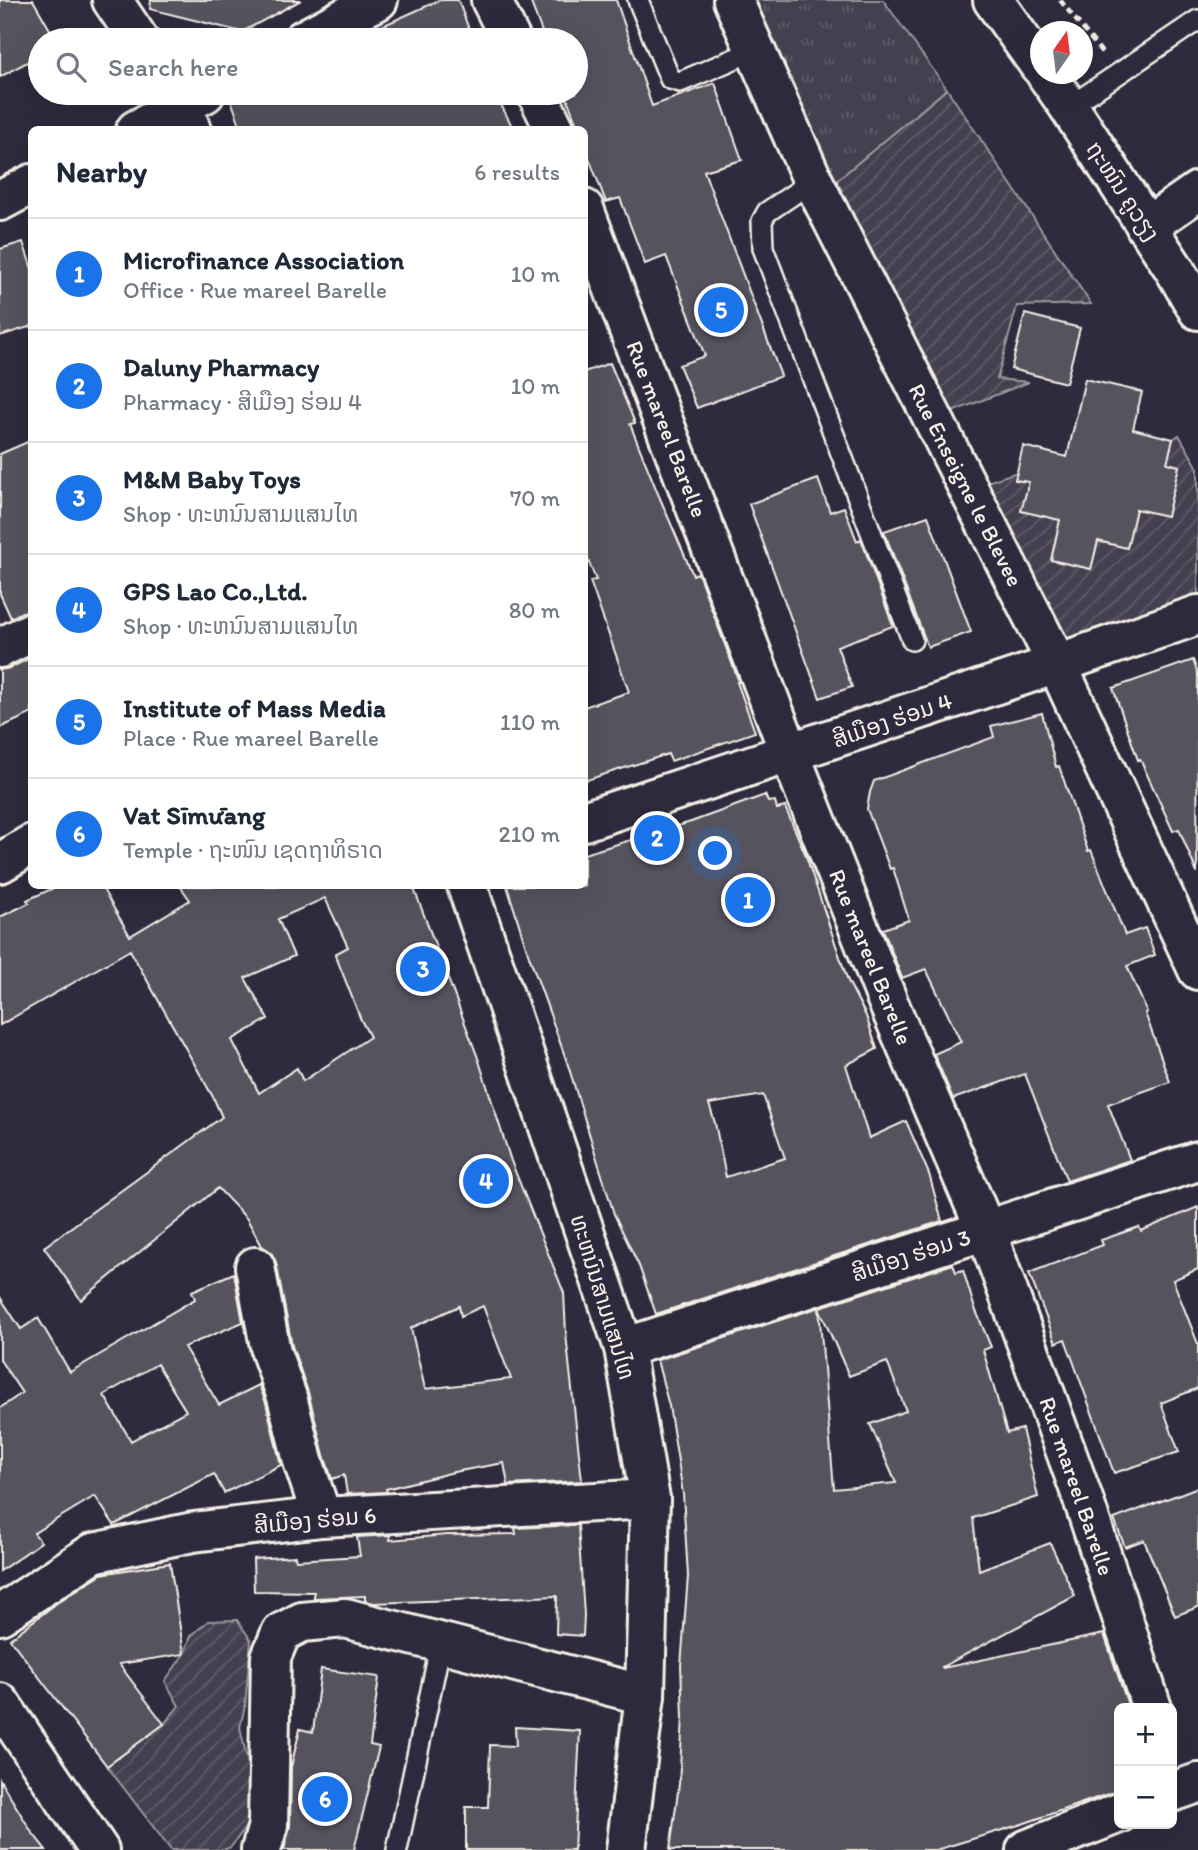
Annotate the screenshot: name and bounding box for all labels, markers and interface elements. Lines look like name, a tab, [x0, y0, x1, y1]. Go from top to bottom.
north arrow	[1030, 21, 1093, 84]
search box	[28, 28, 588, 105]
icon: search	[52, 48, 90, 86]
text: Search here	[108, 51, 238, 83]
street label: ຖະໜົນ ຄູວຽງ	[1079, 136, 1166, 247]
text: Nearby	[56, 153, 147, 190]
text: 6 results	[474, 158, 560, 186]
text: Microfinance Association	[123, 244, 404, 276]
text: 1	[74, 260, 84, 288]
text: 10 m	[511, 260, 560, 288]
text: Office · Rue mareel Barelle	[123, 276, 387, 304]
pin: 5	[698, 284, 744, 336]
street label: Rue mareel Barelle	[620, 337, 714, 521]
text: Daluny Pharmacy	[123, 351, 319, 383]
text: 2	[73, 372, 85, 400]
text: 10 m	[511, 372, 560, 400]
street label: Rue Enseigne le Blevee	[903, 379, 1029, 591]
text: Pharmacy · ສີເມືອງ ຮ່ອມ 4	[123, 388, 362, 416]
text: M&M Baby Toys	[123, 463, 301, 495]
text: 3	[73, 484, 85, 512]
text: 70 m	[510, 484, 560, 512]
text: Shop · ທະຫນົນສາມແສນໄທ	[123, 500, 358, 528]
text: GPS Lao Co.,Ltd.	[123, 575, 308, 607]
text: 4	[72, 596, 86, 624]
text: 80 m	[509, 596, 560, 624]
text: Shop · ທະຫນົນສາມແສນໄທ	[123, 612, 358, 640]
street label: ສີເມືອງ ຮ່ອມ 4	[829, 686, 956, 754]
text: Institute of Mass Media	[123, 692, 386, 724]
text: 5	[73, 708, 85, 736]
text: 110 m	[500, 708, 560, 736]
text: Place · Rue mareel Barelle	[123, 724, 379, 752]
text: Vat Sīmư̄ang	[123, 799, 265, 831]
pin: 2	[634, 812, 680, 864]
text: 6	[73, 820, 85, 848]
text: 210 m	[499, 820, 560, 848]
text: Temple · ຖະໜົນ ເຊດຖາທິຣາດ	[123, 836, 383, 864]
your location	[698, 836, 732, 870]
street label: Rue mareel Barelle	[823, 865, 919, 1049]
pin: 1	[725, 874, 771, 926]
pin: 3	[400, 943, 446, 995]
pin: 4	[463, 1155, 509, 1207]
street label: ທະຫນົນສາມແສນໄທ	[565, 1211, 641, 1383]
street label: ສີເມືອງ ຮ່ອມ 3	[848, 1223, 974, 1287]
street label: Rue mareel Barelle	[1033, 1393, 1121, 1579]
street label: ສີເມືອງ ຮ່ອມ 6	[253, 1501, 377, 1539]
map controls	[1114, 1703, 1177, 1829]
button: +	[1114, 1703, 1177, 1766]
button: −	[1114, 1766, 1177, 1829]
pin: 6	[302, 1773, 348, 1825]

